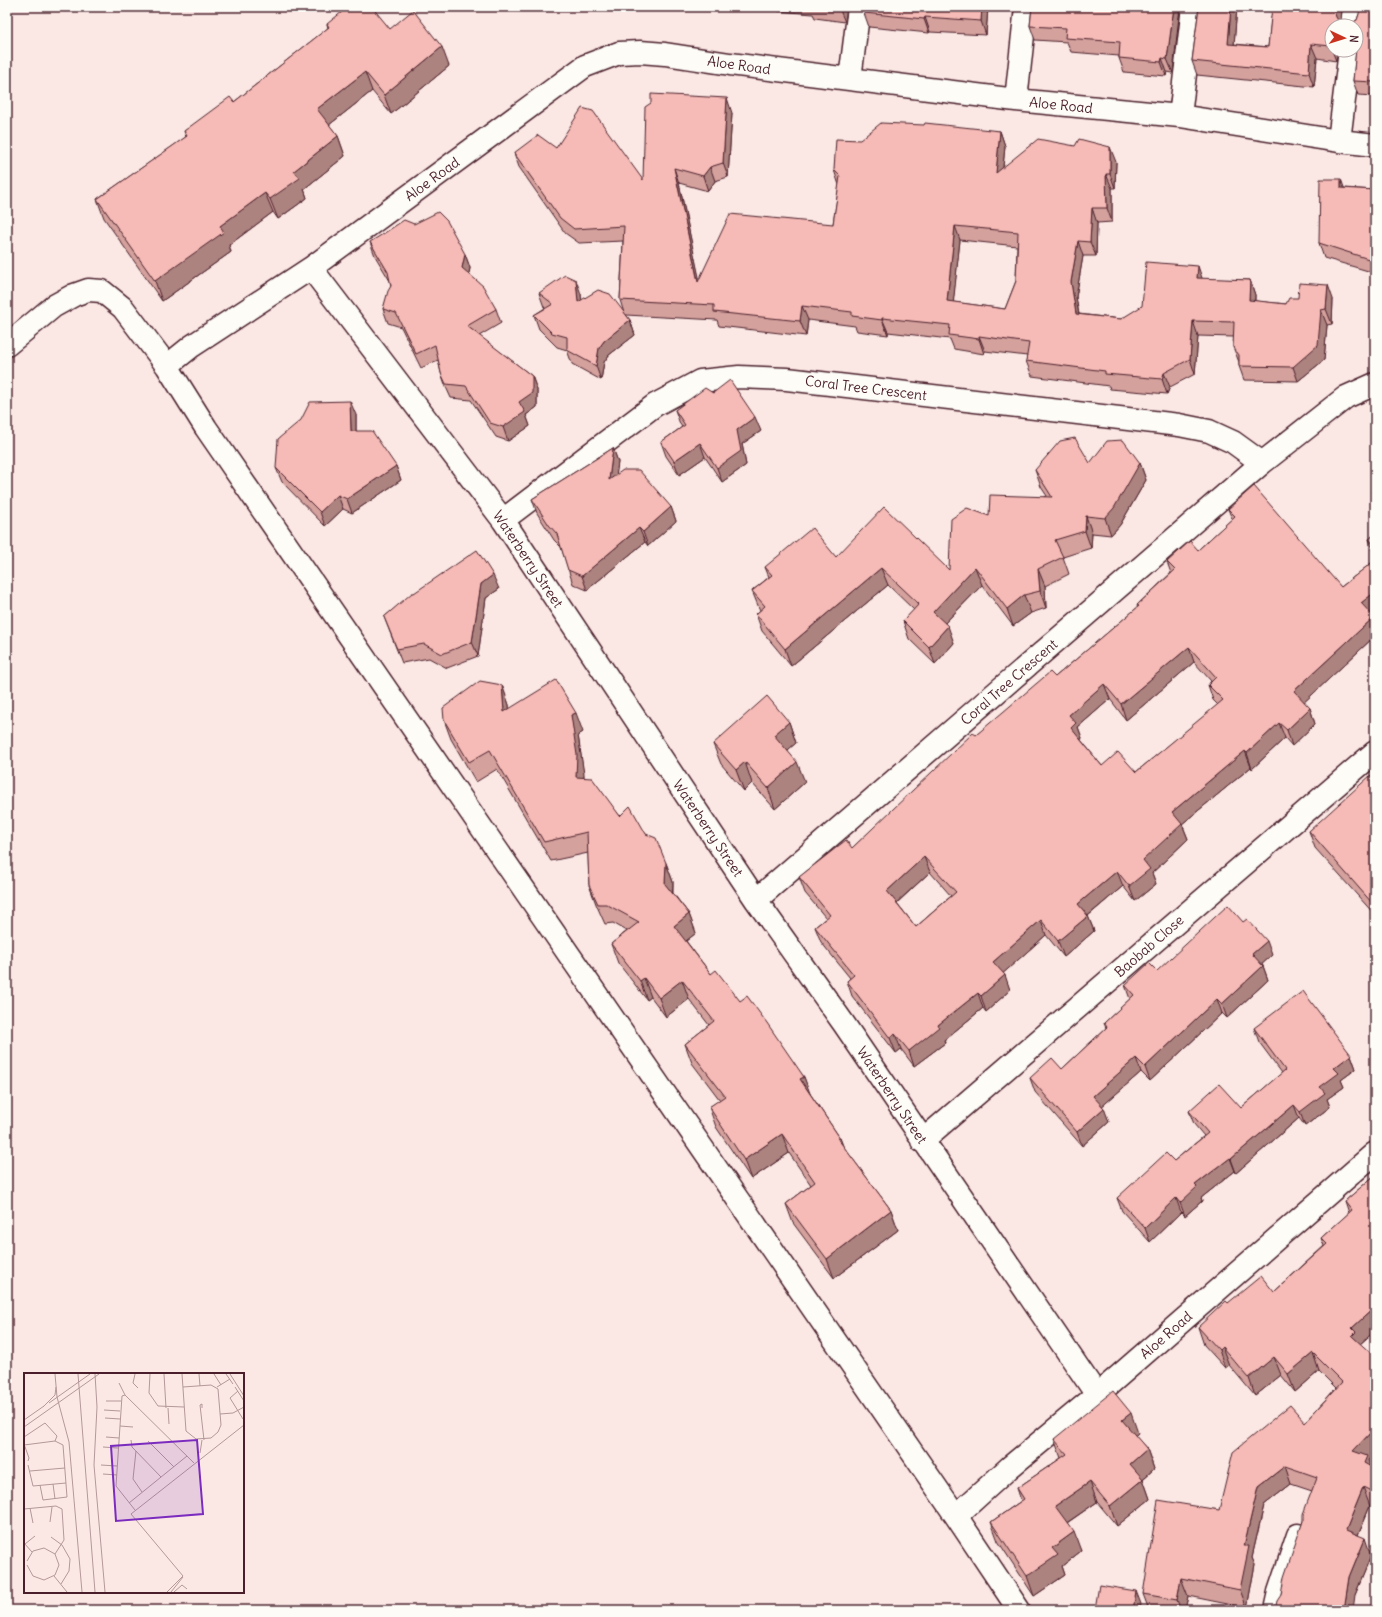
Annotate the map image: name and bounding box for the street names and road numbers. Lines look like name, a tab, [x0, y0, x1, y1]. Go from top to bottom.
street label: Aloe Road	[706, 52, 772, 78]
street label: Aloe Road	[1028, 93, 1094, 117]
street label: Aloe Road	[401, 153, 463, 205]
street label: Coral Tree Crescent	[804, 372, 928, 404]
street label: Waterberry Street	[489, 507, 567, 611]
street label: Coral Tree Crescent	[957, 635, 1061, 729]
street label: Waterberry Street	[669, 776, 747, 880]
street label: Baobab Close	[1111, 911, 1187, 981]
street label: Waterberry Street	[853, 1043, 931, 1147]
street label: Aloe Road	[1136, 1307, 1196, 1363]

